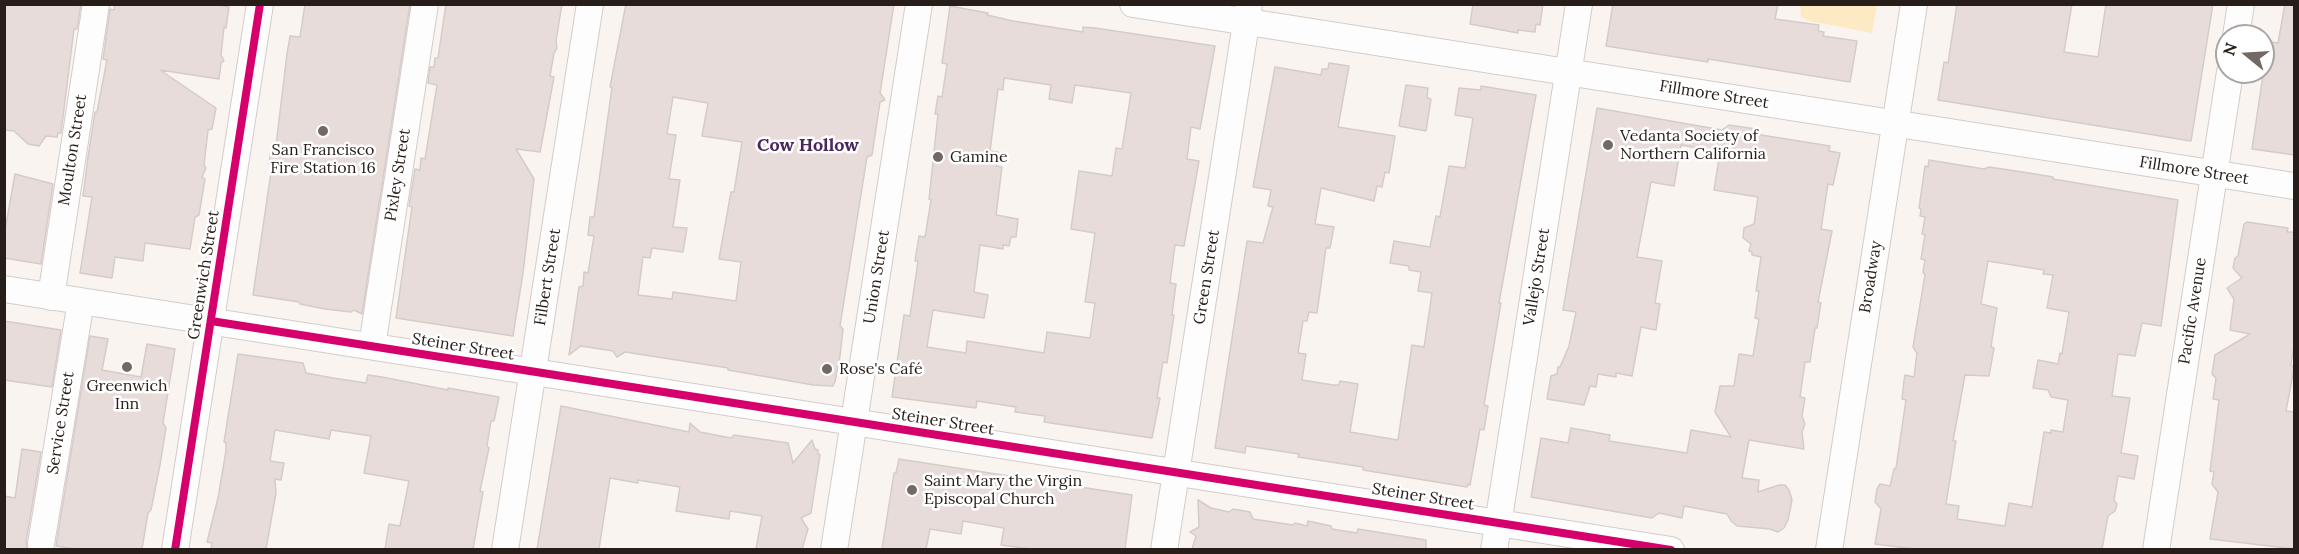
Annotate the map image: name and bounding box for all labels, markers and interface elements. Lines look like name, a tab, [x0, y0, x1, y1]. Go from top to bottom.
north arrow	[2215, 24, 2275, 84]
text: N	[2218, 40, 2241, 58]
street label: Fillmore Street	[1658, 77, 1770, 113]
street label: Moulton Street	[55, 93, 91, 207]
marker: San Francisco Fire Station 16	[316, 124, 330, 138]
place label: Vedanta Society of Northern California	[1620, 126, 1766, 164]
street label: Pixley Street	[381, 127, 415, 223]
district label: Cow Hollow	[757, 135, 859, 157]
marker: Vedanta Society of Northern California	[1601, 138, 1615, 152]
place label: San Francisco Fire Station 16	[270, 140, 376, 178]
place label: Gamine	[950, 147, 1008, 167]
marker: Gamine	[931, 150, 945, 164]
street label: Fillmore Street	[2138, 153, 2250, 189]
street label: Greenwich Street	[184, 209, 224, 341]
street label: Filbert Street	[531, 227, 565, 327]
street label: Vallejo Street	[1520, 227, 1554, 327]
street label: Green Street	[1190, 228, 1224, 326]
street label: Union Street	[860, 229, 894, 325]
street label: Broadway	[1856, 239, 1886, 315]
street label: Pacific Avenue	[2175, 256, 2211, 366]
street label: Steiner Street	[411, 329, 515, 365]
place label: Rose's Café	[839, 359, 923, 379]
marker: Greenwich Inn	[120, 360, 134, 374]
marker: Rose's Café	[820, 362, 834, 376]
street label: Service Street	[43, 370, 79, 476]
place label: Greenwich Inn	[86, 376, 168, 414]
street label: Steiner Street	[891, 404, 995, 440]
place label: Saint Mary the Virgin Episcopal Church	[924, 471, 1082, 509]
street label: Steiner Street	[1371, 479, 1475, 515]
marker: Saint Mary the Virgin Episcopal Church	[905, 483, 919, 497]

